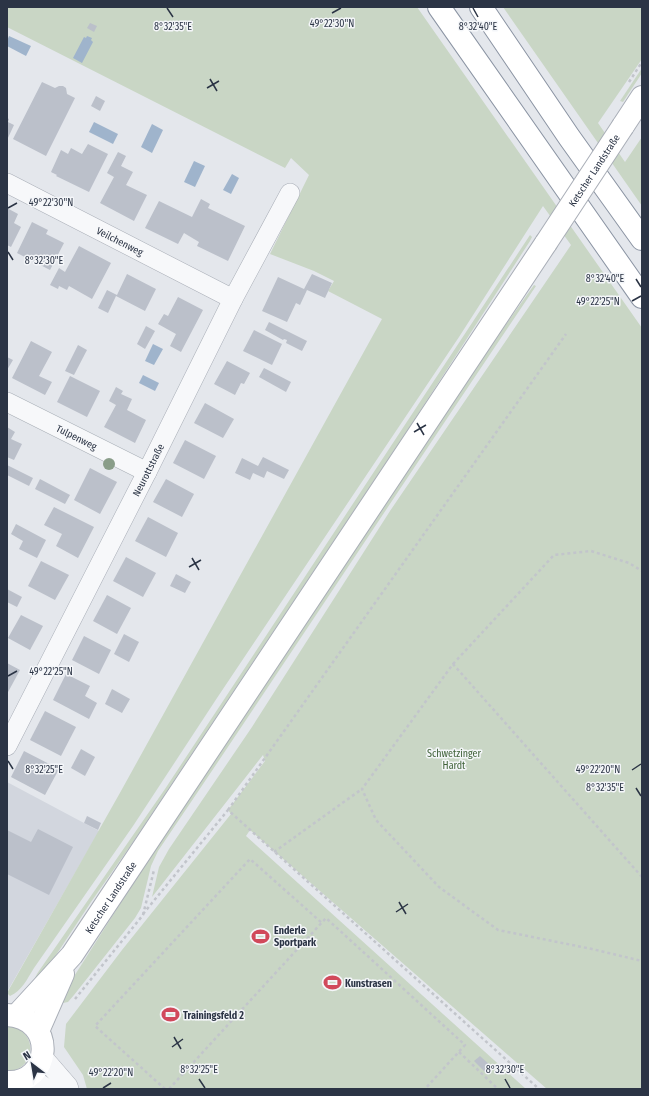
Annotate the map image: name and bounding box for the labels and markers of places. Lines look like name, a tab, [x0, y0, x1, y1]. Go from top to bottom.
place label: Enderle Sportpark	[274, 925, 317, 949]
sports icon: Enderle Sportpark	[251, 926, 271, 946]
sports icon: Kunstrasen	[322, 973, 342, 993]
place label: Kunstrasen	[345, 978, 392, 990]
sports icon: Trainingsfeld 2	[160, 1005, 180, 1025]
place label: Trainingsfeld 2	[183, 1010, 244, 1022]

